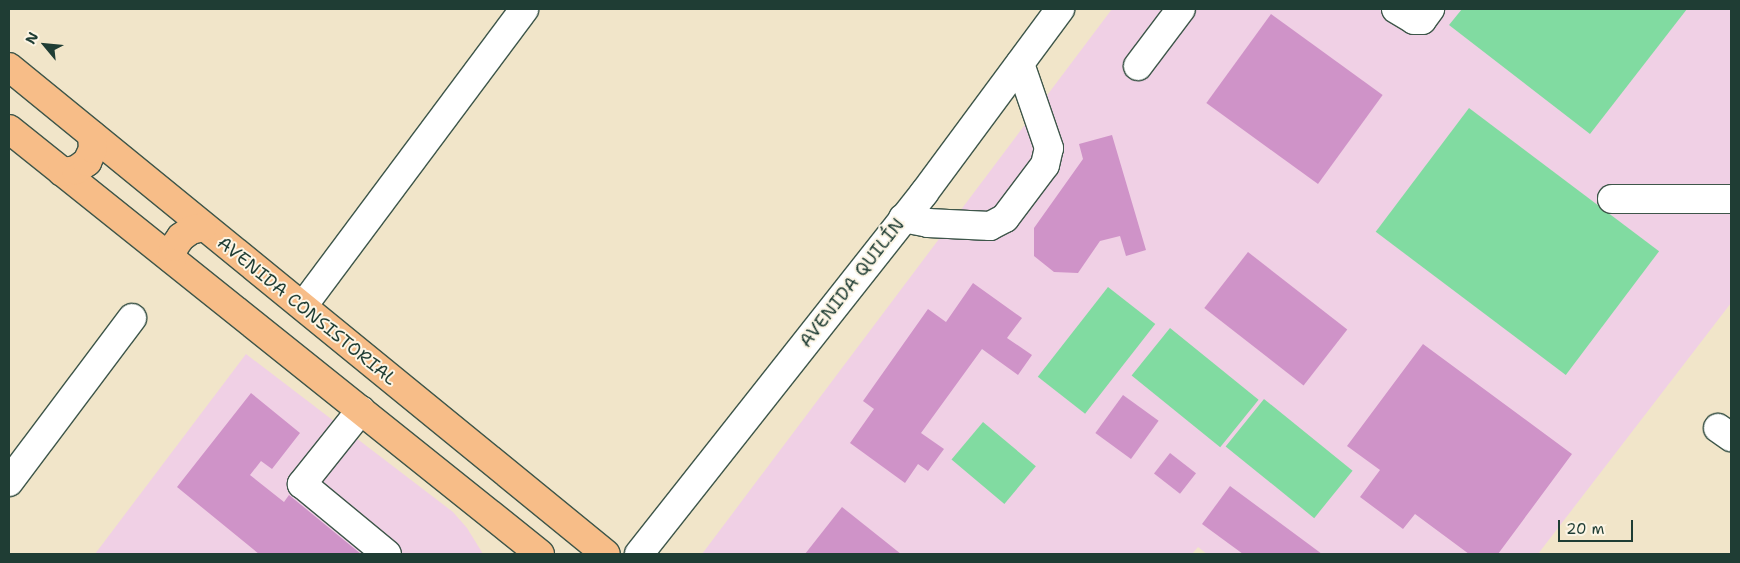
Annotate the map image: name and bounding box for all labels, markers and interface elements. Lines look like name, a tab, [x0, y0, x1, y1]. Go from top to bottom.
north arrow	[20, 20, 70, 70]
text: N	[21, 29, 42, 47]
street label: AVENIDA QUILÍN	[795, 214, 909, 352]
street label: AVENIDA CONSISTORIAL	[213, 232, 401, 390]
scale bar	[1560, 510, 1635, 542]
text: 20 m	[1566, 519, 1605, 539]

